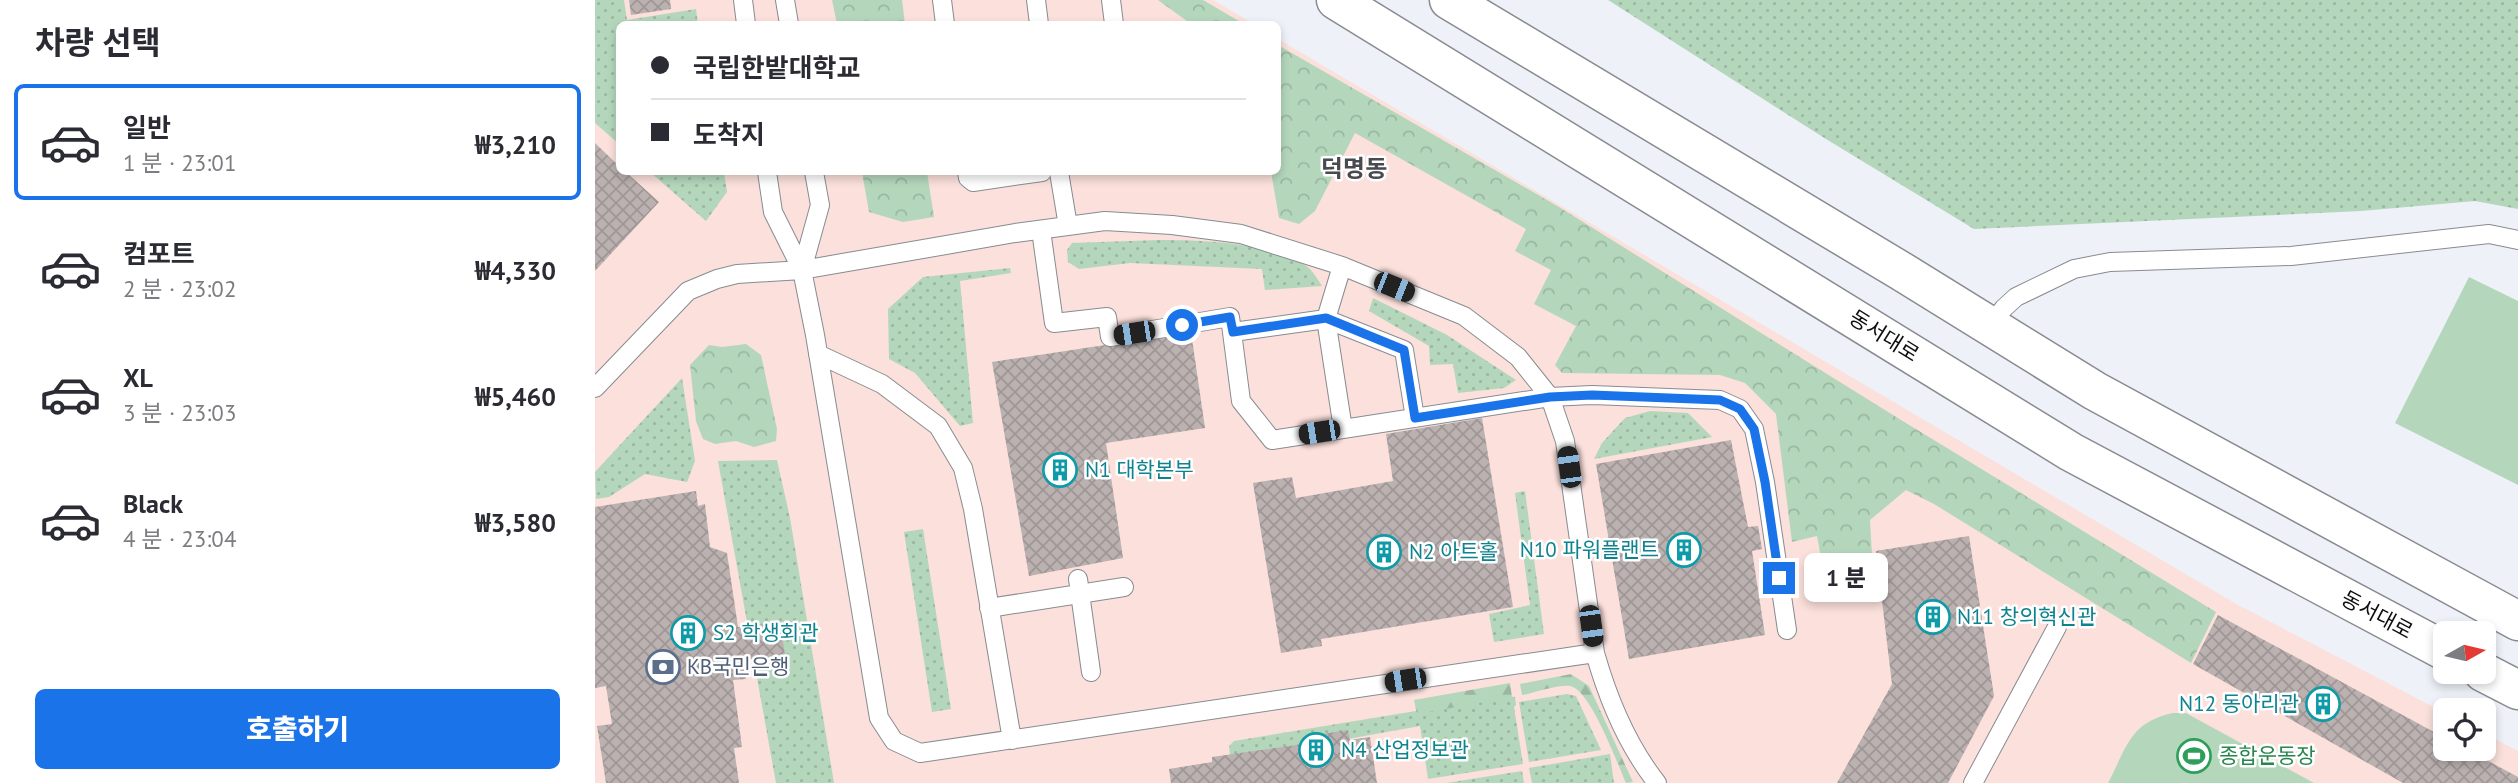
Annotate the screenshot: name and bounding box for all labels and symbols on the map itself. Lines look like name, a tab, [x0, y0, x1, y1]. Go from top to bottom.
district label: 덕명동	[1321, 153, 1387, 184]
car	[1371, 269, 1418, 305]
street label: 동서대로	[1844, 304, 1924, 368]
route start	[1166, 309, 1198, 341]
car	[1112, 319, 1157, 347]
car	[1297, 418, 1342, 446]
car	[1556, 445, 1583, 489]
building icon: N1 대학본부	[1041, 451, 1079, 489]
place label: N1 대학본부	[1085, 456, 1193, 483]
building icon: N10 파워플랜트	[1665, 531, 1703, 569]
building icon: N2 아트홀	[1365, 533, 1403, 571]
place label: N10 파워플랜트	[1520, 536, 1659, 563]
place label: N2 아트홀	[1409, 538, 1498, 565]
callout: 1 분	[1803, 554, 1887, 602]
route end	[1763, 562, 1795, 594]
street label: 동서대로	[2337, 584, 2418, 645]
building icon: N11 창의혁신관	[1914, 598, 1952, 636]
place label: N11 창의혁신관	[1957, 603, 2096, 630]
car	[1578, 604, 1605, 648]
building icon: S2 학생회관	[669, 614, 707, 652]
place label: S2 학생회관	[713, 619, 818, 646]
north arrow	[2433, 621, 2495, 684]
bank icon: KB국민은행	[644, 648, 682, 686]
place label: KB국민은행	[687, 653, 789, 680]
car	[1383, 666, 1428, 694]
building icon: N12 동아리관	[2304, 685, 2342, 723]
place label: N12 동아리관	[2179, 690, 2299, 717]
building icon: N4 산업정보관	[1297, 731, 1335, 769]
place label: N4 산업정보관	[1341, 736, 1469, 763]
sports icon: 종합운동장	[2175, 737, 2213, 775]
place label: 종합운동장	[2219, 742, 2316, 769]

